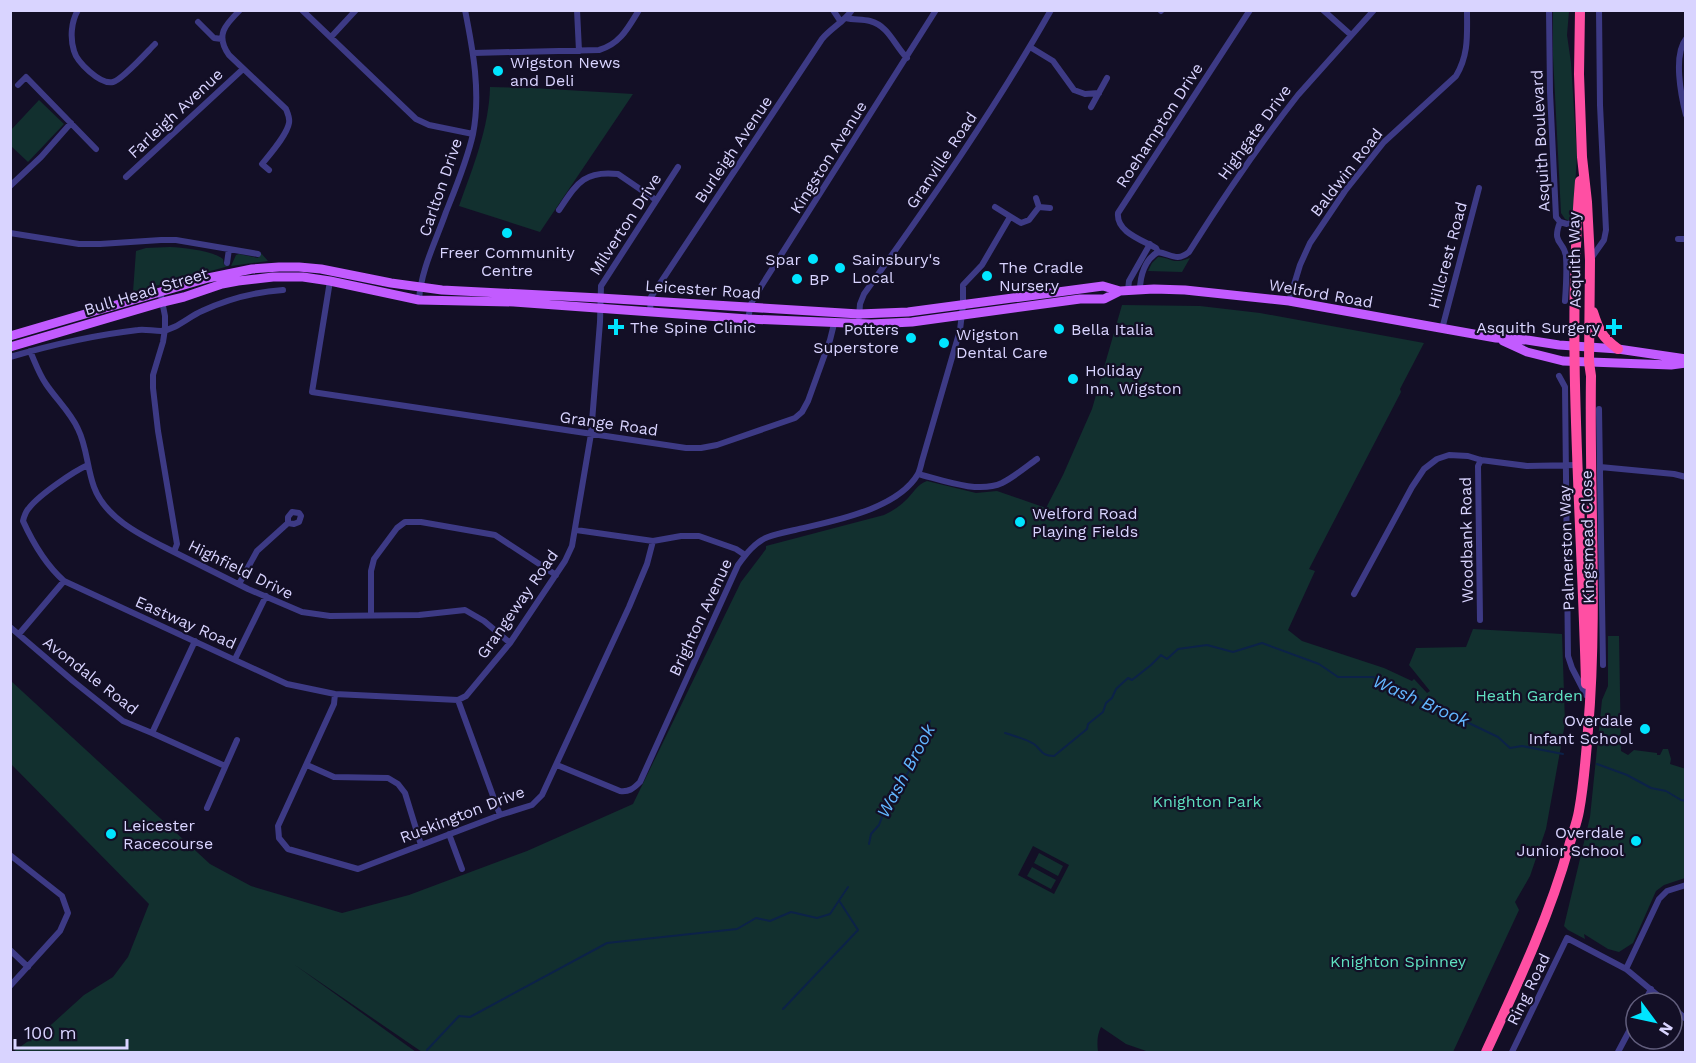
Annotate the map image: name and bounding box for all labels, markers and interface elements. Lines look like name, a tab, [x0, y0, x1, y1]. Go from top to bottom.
place label: Wigston News and Deli	[510, 53, 621, 90]
street label: Roehampton Drive	[1112, 59, 1207, 191]
marker: Wigston News and Deli	[491, 64, 505, 78]
street label: Farleigh Avenue	[124, 65, 227, 162]
street label: Asquith Boulevard	[1527, 69, 1554, 213]
street label: Highgate Drive	[1214, 81, 1295, 184]
street label: Burleigh Avenue	[691, 92, 776, 206]
street label: Kingston Avenue	[786, 97, 871, 217]
street label: Granville Road	[902, 108, 981, 212]
street label: Baldwin Road	[1306, 125, 1387, 220]
street label: Carlton Drive	[415, 136, 466, 239]
street label: Milverton Drive	[585, 170, 665, 279]
street label: Hillcrest Road	[1424, 200, 1471, 311]
street label: Asquith Way	[1564, 211, 1585, 308]
marker: Freer Community Centre	[500, 226, 514, 240]
place label: Freer Community Centre	[439, 243, 575, 280]
place label: Spar	[765, 250, 801, 269]
place label: Sainsbury's Local	[852, 250, 940, 287]
marker: Spar	[806, 252, 820, 266]
place label: The Cradle Nursery	[999, 258, 1083, 295]
marker: Sainsbury's Local	[833, 261, 847, 275]
street label: Bull Head Street	[82, 264, 211, 319]
marker: The Cradle Nursery	[980, 269, 994, 283]
place label: BP	[809, 270, 829, 289]
marker: BP	[790, 272, 804, 286]
street label: Welford Road	[1267, 275, 1374, 312]
street label: Leicester Road	[644, 276, 762, 303]
marker: The Spine Clinic	[607, 318, 625, 336]
place label: The Spine Clinic	[630, 318, 756, 337]
place label: Asquith Surgery	[1476, 318, 1601, 337]
marker: Asquith Surgery	[1605, 318, 1623, 336]
place label: Potters Superstore	[813, 320, 899, 357]
place label: Bella Italia	[1071, 320, 1153, 339]
marker: Bella Italia	[1052, 322, 1066, 336]
place label: Wigston Dental Care	[956, 325, 1048, 362]
marker: Potters Superstore	[904, 331, 918, 345]
marker: Wigston Dental Care	[937, 336, 951, 350]
place label: Holiday Inn, Wigston	[1085, 361, 1182, 398]
marker: Holiday Inn, Wigston	[1066, 372, 1080, 386]
street label: Grange Road	[559, 407, 659, 440]
street label: Kingsmead Close	[1577, 470, 1598, 604]
street label: Woodbank Road	[1456, 477, 1477, 603]
street label: Palmerston Way	[1555, 484, 1578, 611]
place label: Welford Road Playing Fields	[1032, 504, 1138, 541]
marker: Welford Road Playing Fields	[1013, 515, 1027, 529]
street label: Highfield Drive	[185, 536, 296, 603]
street label: Grangeway Road	[473, 546, 562, 662]
street label: Brighton Avenue	[665, 556, 736, 679]
street label: Eastway Road	[132, 592, 239, 653]
street label: Avondale Road	[39, 632, 142, 718]
water label: Wash Brook	[1370, 670, 1474, 732]
park label: Heath Garden	[1475, 686, 1583, 705]
place label: Overdale Infant School	[1529, 711, 1633, 748]
water label: Wash Brook	[872, 719, 940, 821]
marker: Overdale Infant School	[1638, 722, 1652, 736]
street label: Ruskington Drive	[397, 782, 527, 847]
park label: Knighton Park	[1152, 792, 1262, 811]
place label: Leicester Racecourse	[123, 816, 213, 853]
place label: Overdale Junior School	[1517, 823, 1624, 860]
marker: Leicester Racecourse	[104, 827, 118, 841]
marker: Overdale Junior School	[1629, 834, 1643, 848]
street label: Ring Road	[1503, 950, 1554, 1028]
park label: Knighton Spinney	[1330, 952, 1467, 971]
north arrow	[1624, 991, 1684, 1051]
scale bar	[15, 1012, 128, 1050]
text: N	[1655, 1019, 1677, 1039]
text: 100 m	[24, 1022, 77, 1043]

